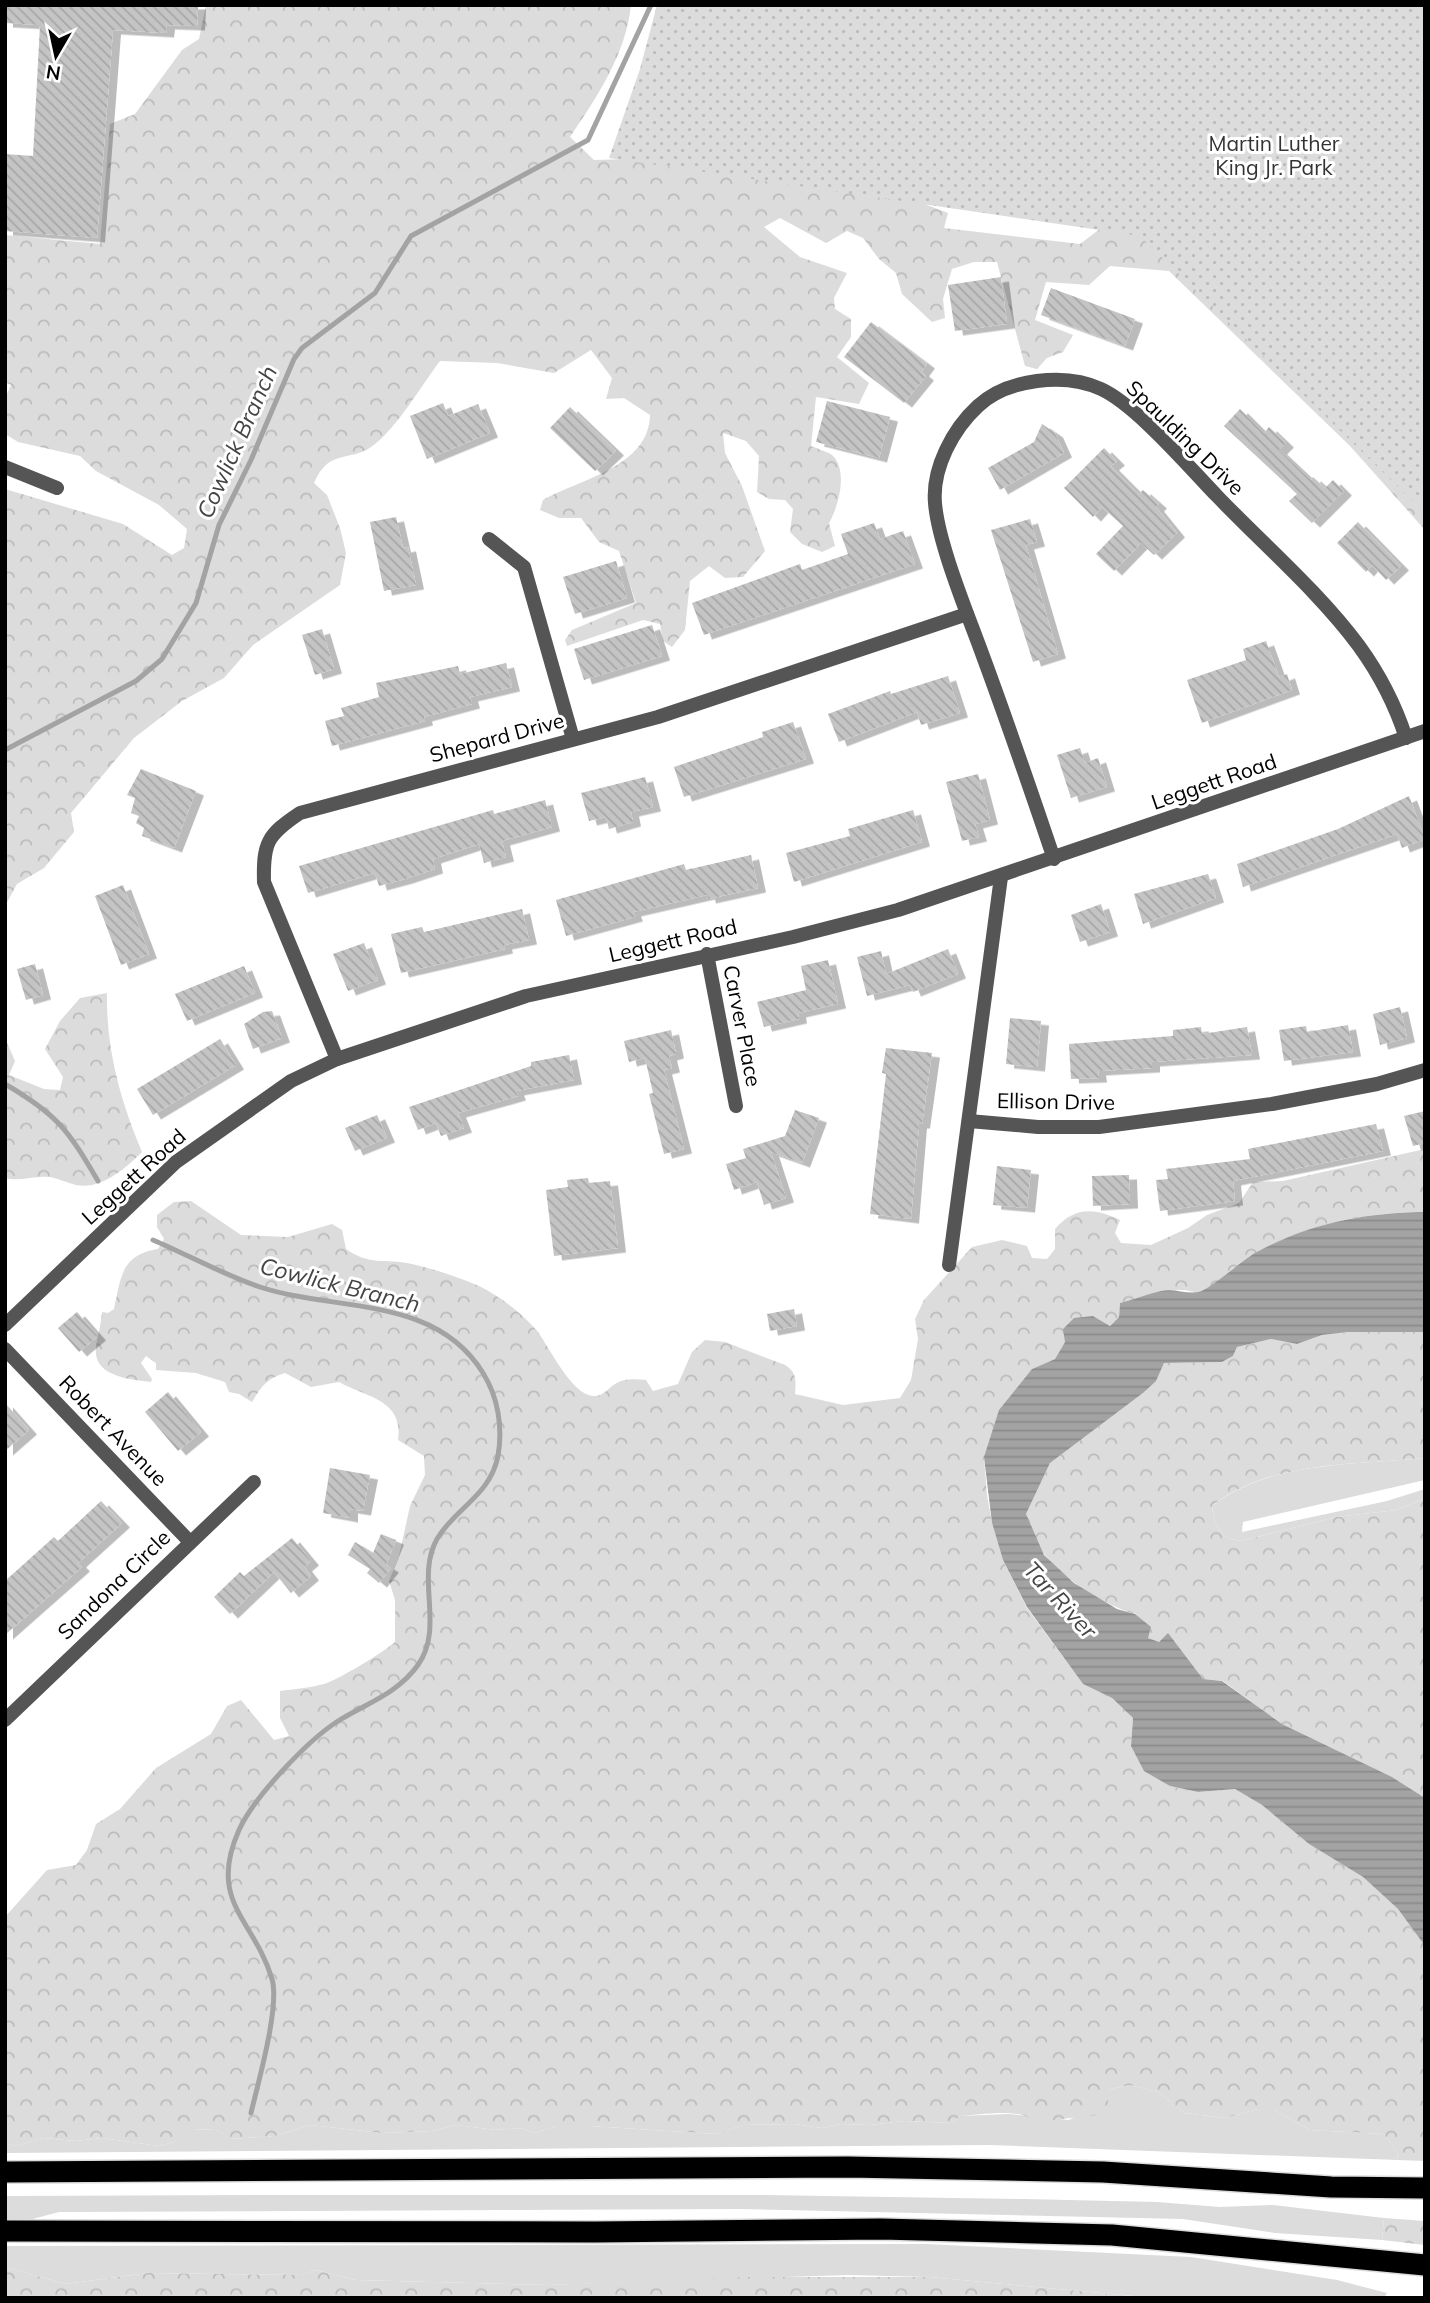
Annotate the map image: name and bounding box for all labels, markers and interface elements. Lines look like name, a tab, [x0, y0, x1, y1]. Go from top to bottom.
north arrow	[21, 21, 91, 91]
text: N	[44, 60, 62, 86]
park label: Martin Luther King Jr. Park	[1209, 130, 1340, 180]
water label: Cowlick Branch	[190, 361, 283, 523]
street label: Spaulding Drive	[1121, 374, 1250, 500]
street label: Shepard Drive	[427, 707, 567, 767]
street label: Leggett Road	[1148, 747, 1280, 815]
street label: Leggett Road	[606, 913, 739, 967]
street label: Carver Place	[718, 963, 768, 1089]
street label: Ellison Drive	[997, 1087, 1115, 1115]
street label: Leggett Road	[76, 1123, 191, 1230]
water label: Cowlick Branch	[257, 1251, 423, 1318]
street label: Robert Avenue	[54, 1369, 173, 1491]
street label: Sandona Circle	[52, 1524, 175, 1645]
water label: Tar River	[1018, 1555, 1104, 1645]

